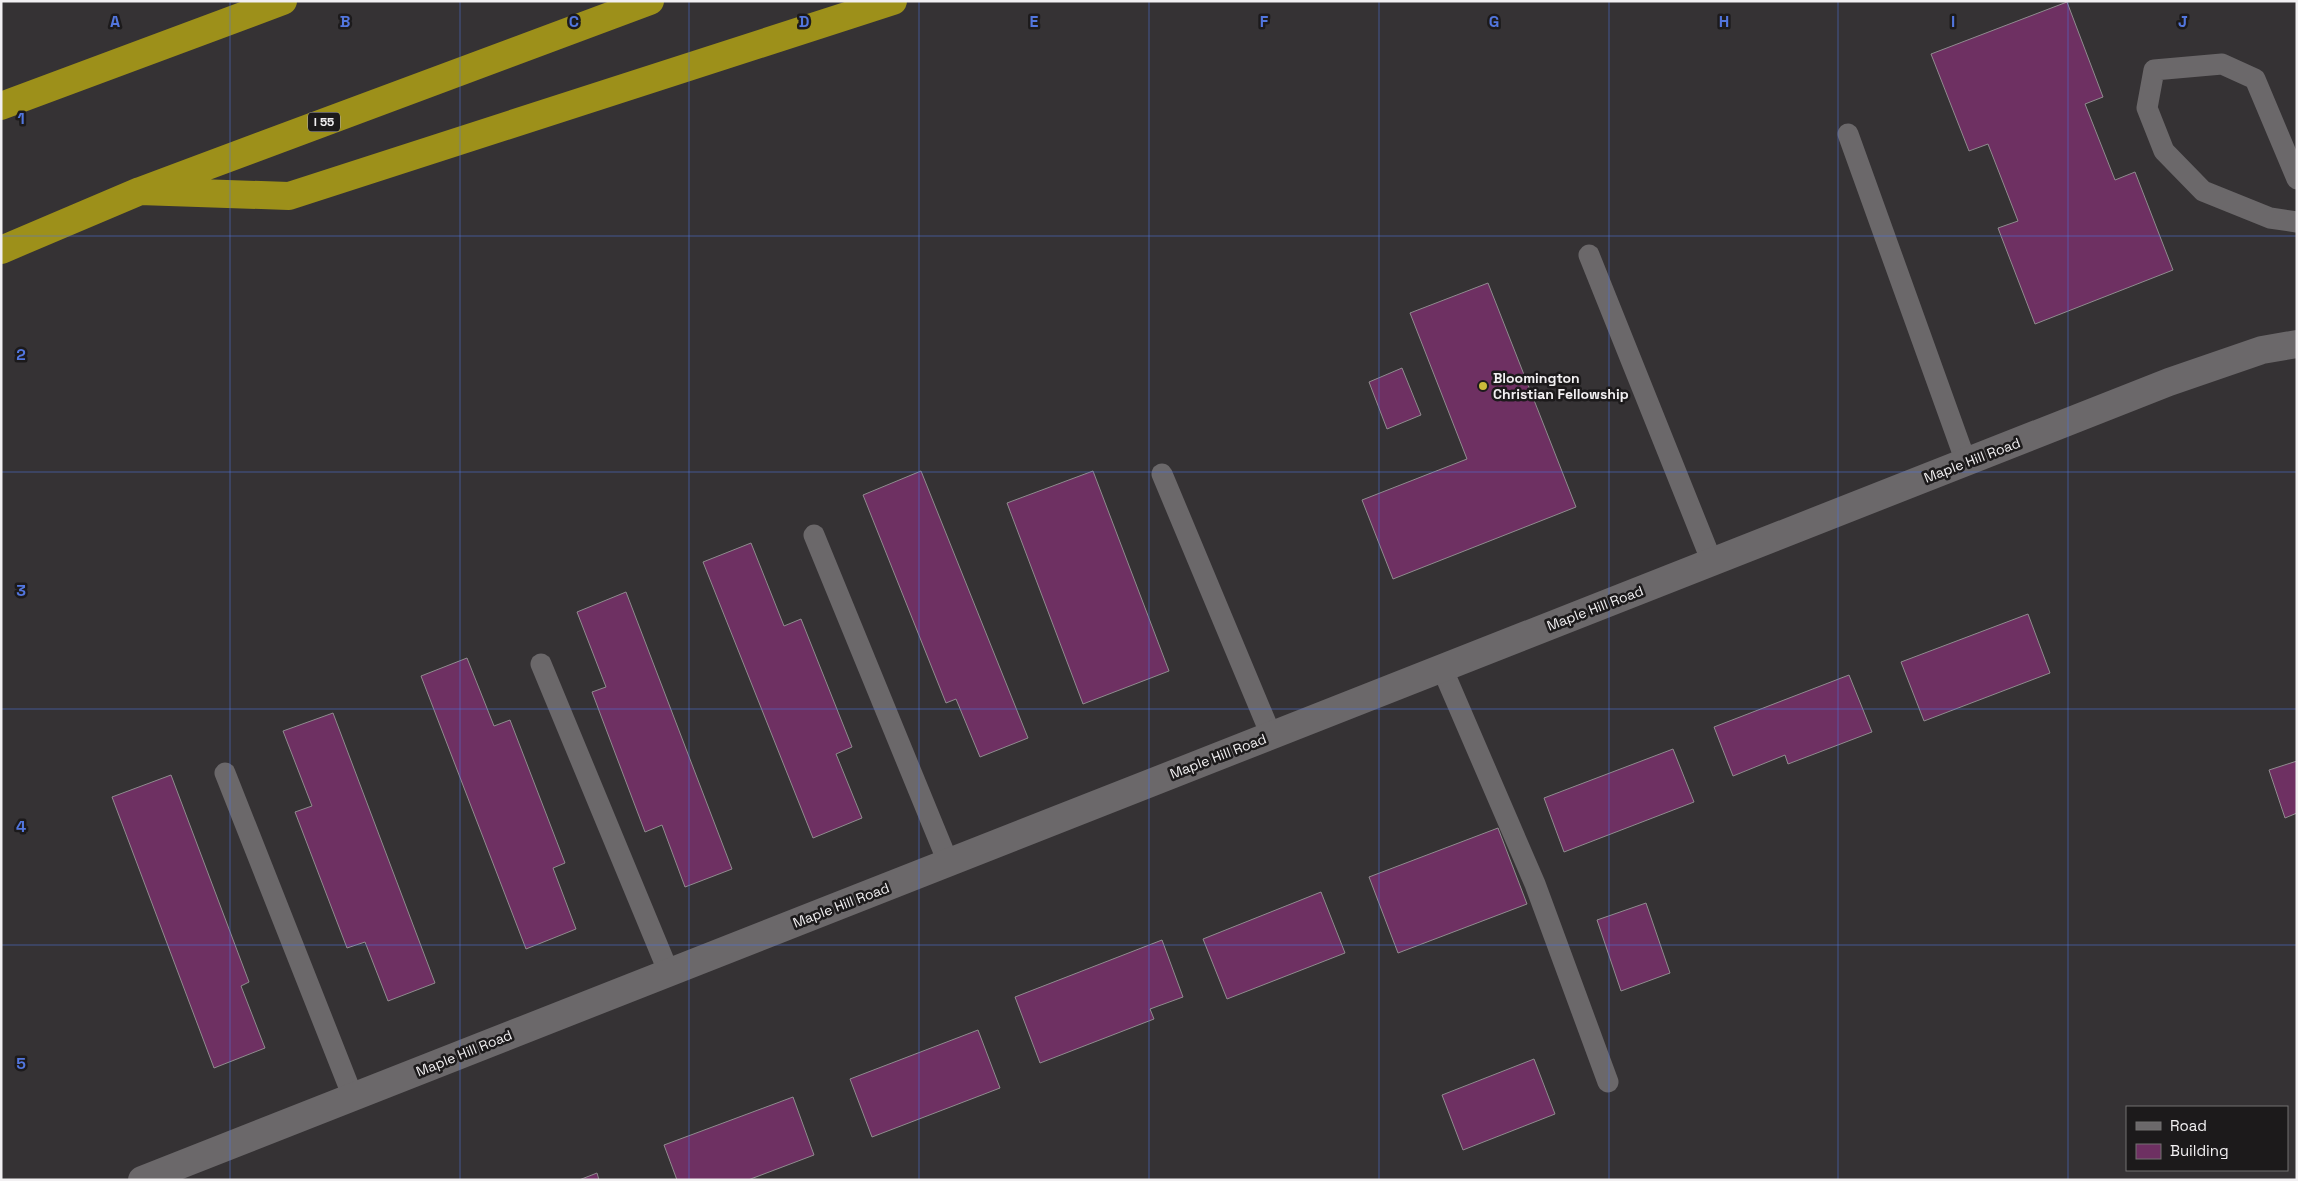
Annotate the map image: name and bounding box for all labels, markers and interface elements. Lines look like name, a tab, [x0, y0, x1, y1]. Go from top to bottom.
text: A	[110, 11, 120, 32]
text: B	[340, 11, 350, 32]
text: C	[569, 11, 579, 32]
text: D	[799, 11, 809, 32]
text: E	[1030, 11, 1039, 32]
text: F	[1260, 11, 1269, 32]
text: G	[1489, 11, 1499, 32]
text: H	[1719, 11, 1729, 32]
text: I	[1951, 11, 1955, 32]
text: J	[2178, 11, 2188, 32]
text: 1	[17, 108, 25, 129]
road number: I 55	[308, 112, 340, 132]
text: 2	[16, 344, 26, 365]
place label: Bloomington Christian Fellowship	[1493, 369, 1629, 403]
marker: Bloomington Christian Fellowship	[1477, 380, 1489, 392]
street label: Maple Hill Road	[1921, 433, 2023, 487]
text: 3	[16, 580, 26, 601]
street label: Maple Hill Road	[1544, 581, 1646, 635]
street label: Maple Hill Road	[1167, 729, 1269, 783]
text: 4	[16, 816, 26, 837]
street label: Maple Hill Road	[790, 878, 892, 932]
street label: Maple Hill Road	[413, 1026, 515, 1080]
text: 5	[16, 1053, 26, 1074]
legend	[2126, 1106, 2288, 1171]
text: Road	[2170, 1116, 2207, 1135]
text: Building	[2170, 1141, 2229, 1160]

